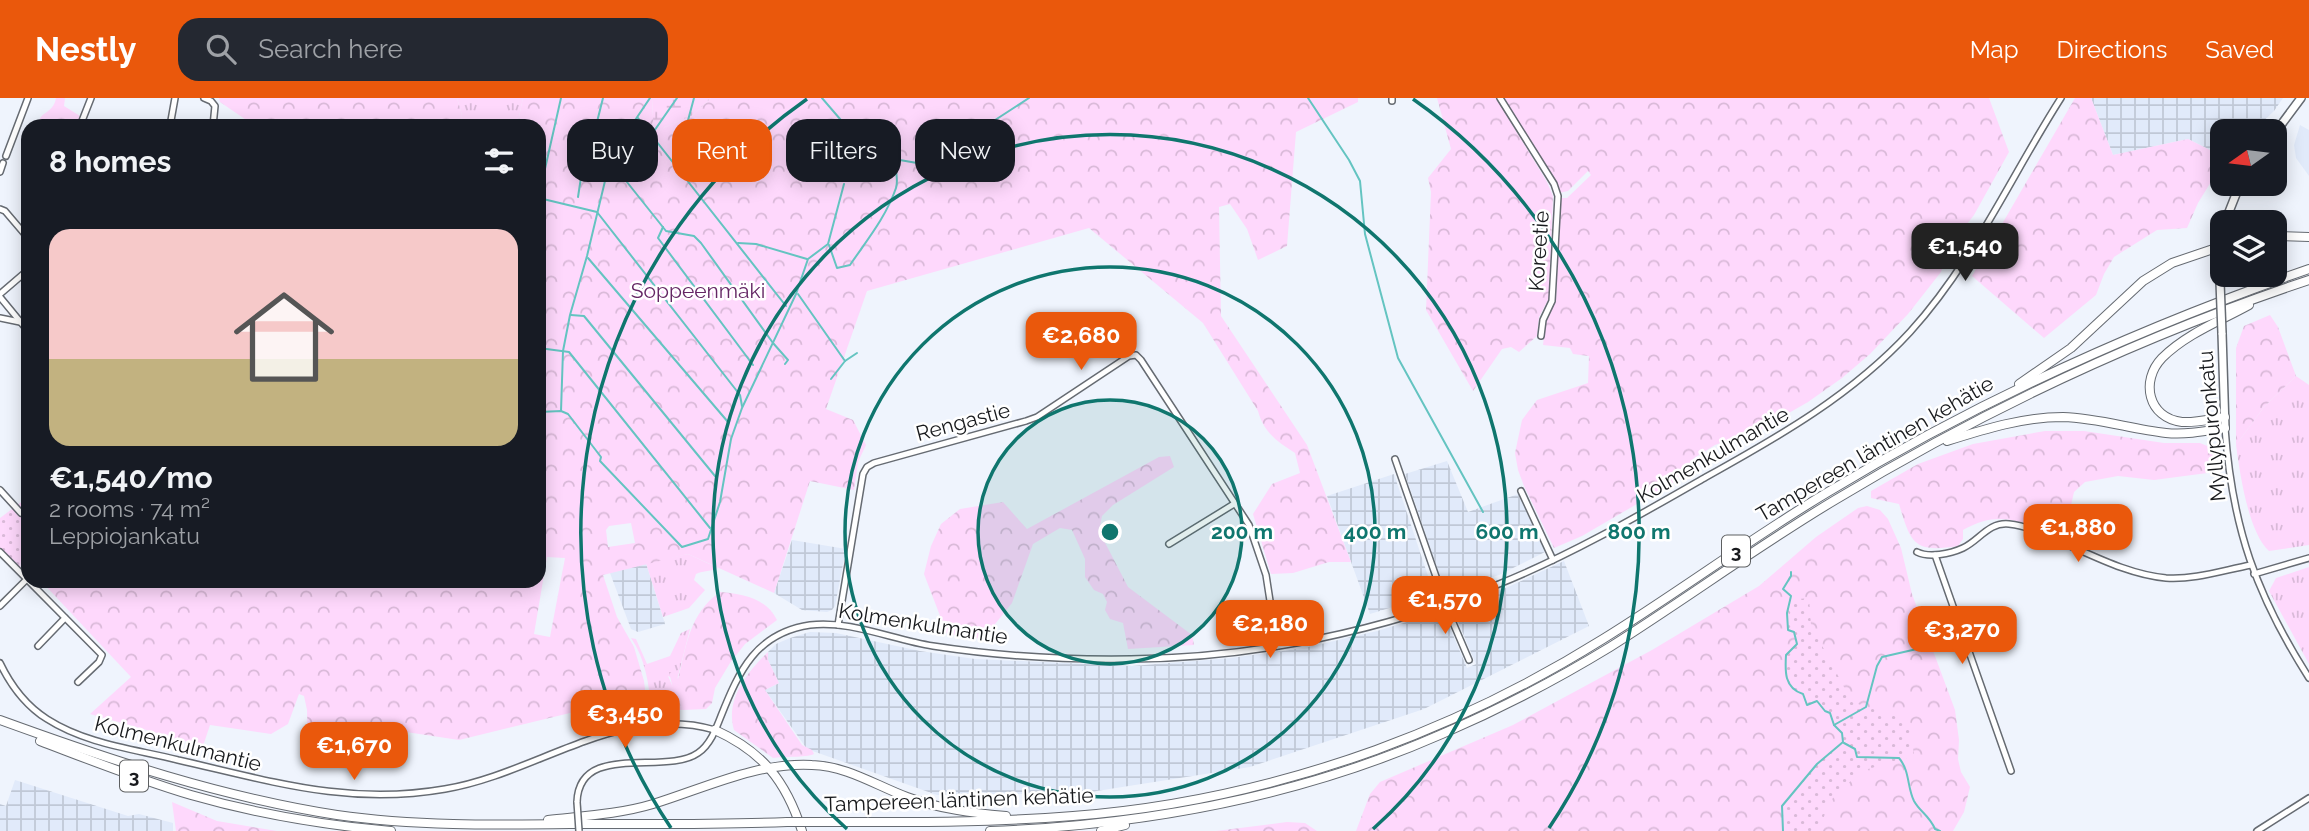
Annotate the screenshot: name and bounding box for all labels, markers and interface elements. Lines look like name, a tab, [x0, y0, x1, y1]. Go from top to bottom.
search box	[178, 18, 668, 81]
text: Nestly	[35, 30, 136, 69]
icon: search	[202, 30, 240, 68]
text: Search here	[258, 34, 403, 64]
text: Map	[1970, 35, 2019, 64]
text: Directions	[2057, 35, 2167, 64]
text: Saved	[2205, 35, 2274, 64]
chip: Buy	[567, 119, 658, 182]
chip: Rent	[672, 119, 772, 182]
chip: Filters	[786, 119, 901, 182]
chip: New	[915, 119, 1015, 182]
north arrow	[2210, 119, 2287, 196]
map controls	[2210, 119, 2287, 287]
icon: filters	[480, 142, 518, 180]
text: 8 homes	[49, 144, 171, 179]
street label: Koreetie	[1523, 210, 1554, 292]
button: layers	[2210, 210, 2287, 287]
pin: €1,540	[1908, 223, 2022, 283]
text: €1,540	[1927, 232, 2003, 259]
icon: home	[221, 274, 347, 400]
park label: Soppeenmäki	[631, 278, 765, 303]
pin: €2,680	[1024, 313, 1138, 372]
text: €2,680	[1042, 321, 1120, 348]
street label: Myllypuronkatu	[2192, 350, 2231, 503]
street label: Tampereen läntinen kehätie	[1752, 370, 1998, 527]
street label: Rengastie	[913, 397, 1013, 446]
street label: Kolmenkulmantie	[1632, 401, 1793, 508]
text: €1,540/mo	[49, 460, 213, 495]
text: 2 rooms · 74 m²	[49, 495, 210, 522]
pin: €1,880	[2021, 504, 2135, 564]
text: €1,880	[2040, 513, 2116, 540]
text: 200 m	[1211, 519, 1273, 544]
text: 400 m	[1344, 519, 1406, 544]
text: 600 m	[1475, 519, 1539, 544]
text: 800 m	[1607, 519, 1671, 544]
centre of rings	[1098, 520, 1122, 544]
text: Leppiojankatu	[49, 522, 200, 549]
road number: 3	[1722, 535, 1750, 566]
pin: €1,570	[1388, 576, 1502, 636]
text: €1,570	[1408, 585, 1482, 612]
street label: Kolmenkulmantie	[837, 598, 1010, 649]
pin: €2,180	[1213, 601, 1327, 660]
pin: €3,270	[1905, 606, 2019, 666]
text: €2,180	[1232, 609, 1308, 636]
text: €3,270	[1924, 615, 2000, 642]
pin: €3,450	[568, 690, 682, 750]
text: €3,450	[587, 699, 663, 726]
street label: Kolmenkulmantie	[92, 711, 264, 776]
pin: €1,670	[297, 722, 411, 782]
text: €1,670	[316, 731, 392, 758]
road number: 3	[120, 761, 148, 792]
street label: Tampereen läntinen kehätie	[824, 782, 1094, 817]

